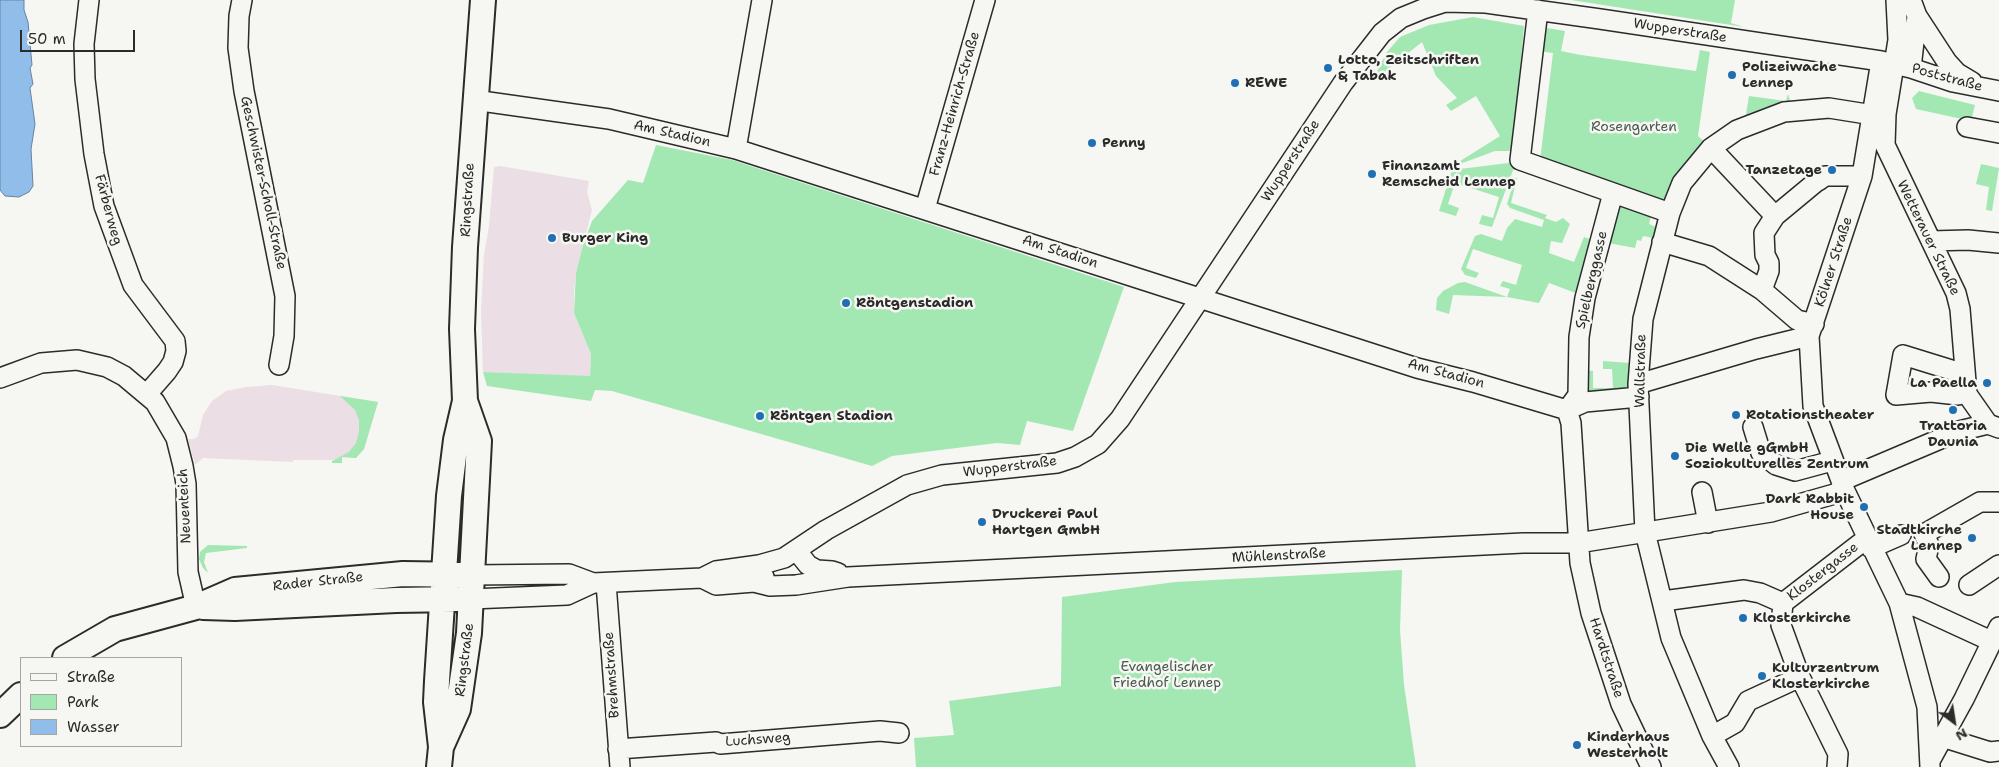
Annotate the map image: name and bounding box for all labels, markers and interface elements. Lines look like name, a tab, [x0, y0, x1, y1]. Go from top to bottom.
street label: Wupperstraße	[1632, 15, 1728, 47]
scale bar	[22, 20, 138, 52]
text: 50 m	[28, 29, 66, 49]
street label: Franz-Heinrich-Straße	[926, 30, 984, 178]
place label: Lotto, Zeitschriften & Tabak	[1338, 52, 1479, 84]
place label: Polizeiwache Lennep	[1742, 59, 1837, 92]
street label: Poststraße	[1910, 60, 1984, 96]
marker: Lotto, Zeitschriften & Tabak	[1322, 62, 1334, 74]
marker: Polizeiwache Lennep	[1726, 69, 1738, 81]
place label: REWE	[1245, 75, 1287, 91]
marker: REWE	[1229, 77, 1241, 89]
street label: Geschwister-Scholl-Straße	[236, 95, 290, 271]
street label: Am Stadion	[632, 117, 712, 151]
street label: Wupperstraße	[1258, 117, 1324, 205]
park label: Rosengarten	[1591, 119, 1677, 135]
place label: Penny	[1102, 135, 1146, 151]
marker: Penny	[1086, 137, 1098, 149]
place label: Finanzamt Remscheid Lennep	[1382, 158, 1516, 190]
street label: Ringstraße	[458, 162, 478, 238]
place label: Tanzetage	[1746, 162, 1822, 178]
marker: Tanzetage	[1826, 164, 1838, 176]
marker: Finanzamt Remscheid Lennep	[1366, 168, 1378, 180]
street label: Färberweg	[90, 173, 126, 247]
street label: Wetterauer Straße	[1893, 178, 1963, 298]
street label: Kölner Straße	[1812, 215, 1856, 309]
street label: Spielberggasse	[1573, 229, 1611, 331]
place label: Burger King	[562, 230, 648, 246]
marker: Burger King	[546, 232, 558, 244]
street label: Am Stadion	[1020, 232, 1100, 272]
place label: Röntgenstadion	[856, 295, 973, 311]
marker: Röntgenstadion	[840, 297, 852, 309]
street label: Wallstraße	[1632, 334, 1650, 408]
street label: Am Stadion	[1406, 356, 1486, 392]
place label: La Paella	[1910, 375, 1977, 391]
marker: La Paella	[1981, 377, 1993, 389]
marker: Trattoria Daunia	[1947, 404, 1959, 416]
place label: Rotationstheater	[1746, 407, 1874, 423]
place label: Röntgen Stadion	[770, 408, 893, 424]
marker: Rotationstheater	[1730, 409, 1742, 421]
marker: Röntgen Stadion	[754, 410, 766, 422]
place label: Trattoria Daunia	[1919, 418, 1987, 451]
place label: Die Welle gGmbH Soziokulturelles Zentrum	[1685, 440, 1869, 472]
marker: Die Welle gGmbH Soziokulturelles Zentrum	[1669, 450, 1681, 462]
street label: Wupperstraße	[962, 453, 1058, 481]
street label: Neuenteich	[175, 468, 195, 544]
place label: Dark Rabbit House	[1766, 491, 1854, 524]
marker: Dark Rabbit House	[1858, 501, 1870, 513]
place label: Druckerei Paul Hartgen GmbH	[992, 506, 1100, 538]
marker: Druckerei Paul Hartgen GmbH	[976, 516, 988, 528]
place label: Stadtkirche Lennep	[1876, 522, 1962, 554]
marker: Stadtkirche Lennep	[1966, 532, 1978, 544]
street label: Klostergasse	[1784, 539, 1862, 605]
street label: Mühlenstraße	[1231, 545, 1327, 567]
street label: Rader Straße	[272, 569, 364, 595]
place label: Klosterkirche	[1753, 610, 1851, 626]
marker: Klosterkirche	[1737, 612, 1749, 624]
street label: Hardtstraße	[1585, 616, 1627, 700]
street label: Ringstraße	[452, 622, 478, 698]
street label: Brehmstraße	[601, 631, 623, 719]
legend	[20, 657, 182, 747]
park label: Evangelischer Friedhof Lennep	[1113, 659, 1221, 692]
place label: Kulturzentrum Klosterkirche	[1772, 660, 1879, 692]
text: Straße	[67, 667, 115, 687]
marker: Kulturzentrum Klosterkirche	[1756, 670, 1768, 682]
text: Park	[67, 692, 99, 712]
north arrow	[1929, 697, 1979, 747]
text: Wasser	[67, 717, 120, 737]
text: N	[1952, 724, 1971, 745]
street label: Luchsweg	[725, 729, 791, 751]
place label: Kinderhaus Westerholt	[1587, 729, 1670, 762]
marker: Kinderhaus Westerholt	[1571, 739, 1583, 751]

